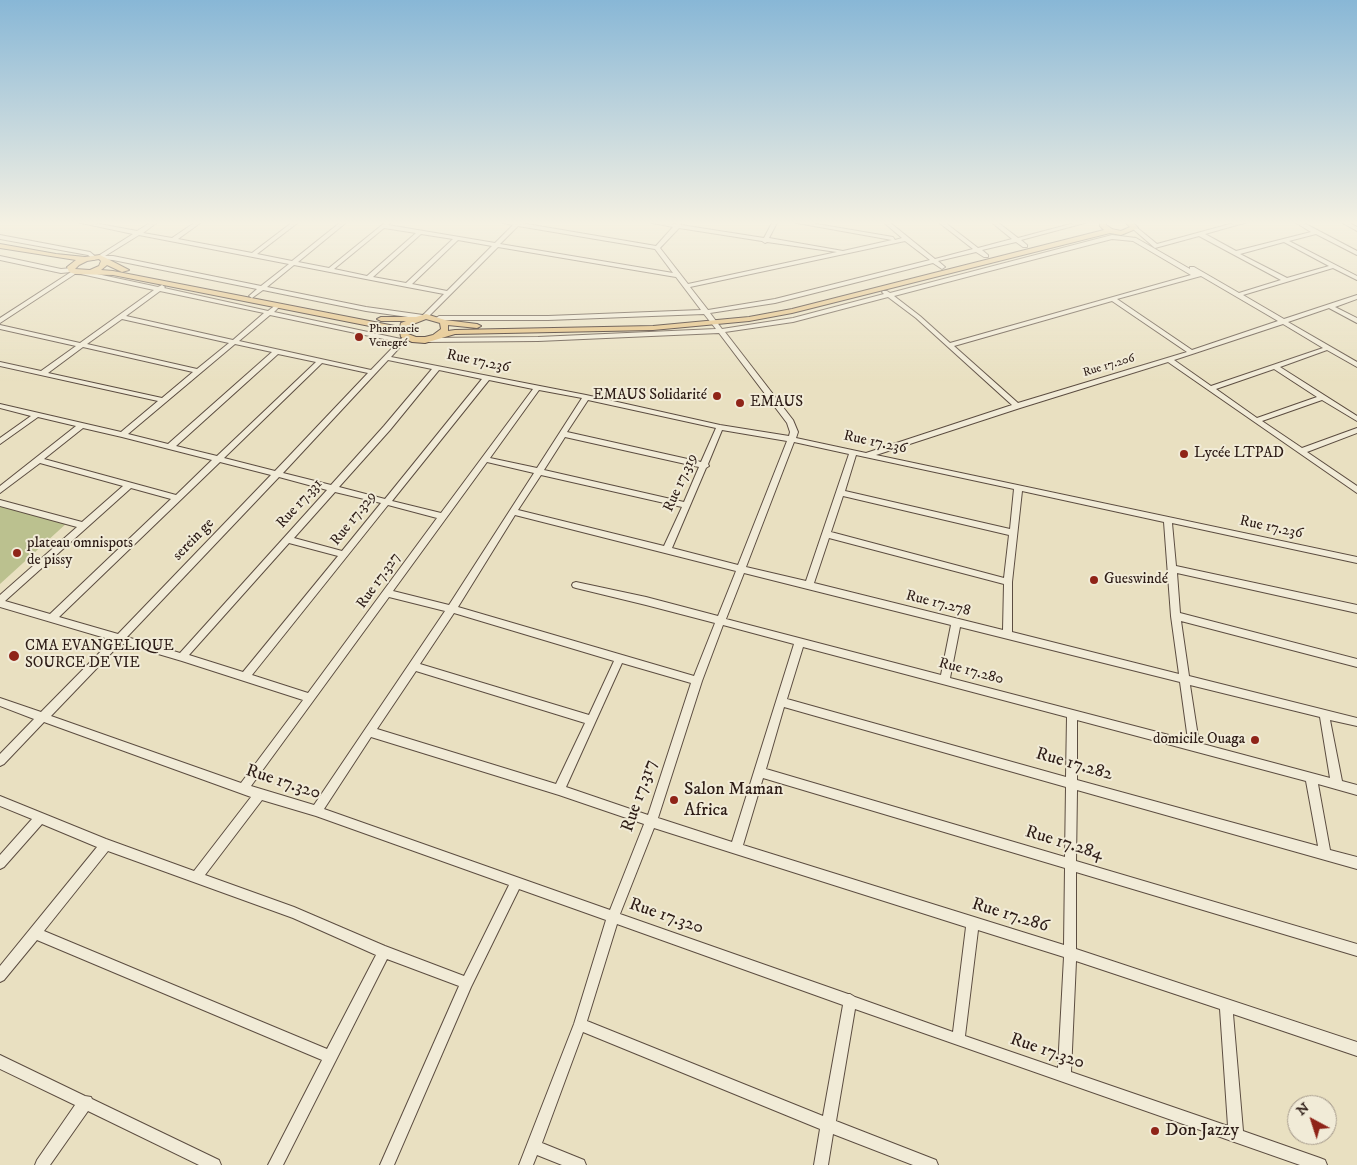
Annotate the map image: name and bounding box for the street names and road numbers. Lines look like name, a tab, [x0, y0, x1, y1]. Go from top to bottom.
street label: Rue 17.236	[445, 347, 511, 377]
street label: Rue 17.206	[1081, 351, 1137, 381]
street label: Rue 17.236	[842, 428, 908, 458]
street label: Rue 17.319	[660, 451, 702, 515]
street label: Rue 17.331	[273, 476, 327, 532]
street label: Rue 17.329	[327, 488, 381, 550]
street label: Rue 17.236	[1238, 513, 1304, 543]
street label: serein ge	[170, 515, 218, 565]
street label: Rue 17.327	[353, 550, 405, 612]
street label: Rue 17.278	[904, 587, 972, 621]
street label: Rue 17.280	[937, 655, 1005, 689]
street label: Rue 17.282	[1033, 744, 1115, 786]
street label: Rue 17.317	[618, 757, 662, 835]
street label: Rue 17.320	[243, 761, 323, 805]
street label: Rue 17.284	[1022, 822, 1106, 866]
street label: Rue 17.320	[626, 894, 706, 940]
street label: Rue 17.286	[969, 894, 1051, 938]
street label: Rue 17.320	[1007, 1029, 1087, 1075]

